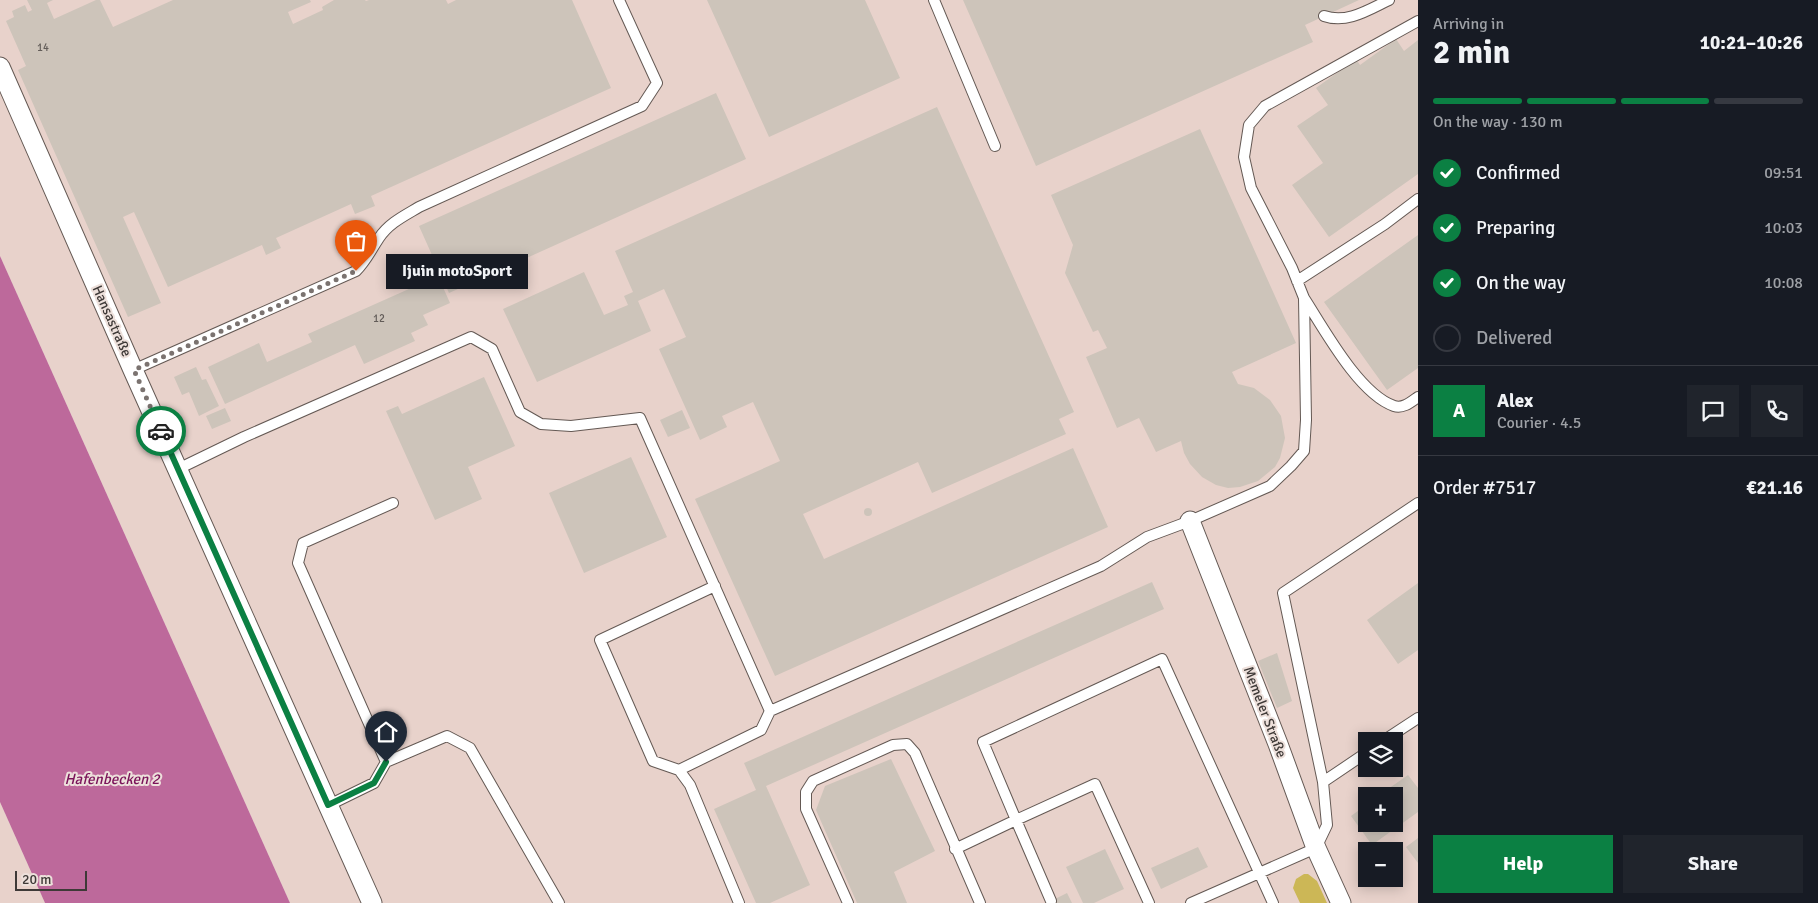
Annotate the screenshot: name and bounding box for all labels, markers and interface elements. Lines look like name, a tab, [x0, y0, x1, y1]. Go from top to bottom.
text: Arriving in	[1433, 14, 1504, 34]
text: 10:21–10:26	[1700, 31, 1803, 55]
text: 2 min	[1433, 33, 1510, 72]
house number: 14	[37, 41, 49, 54]
text: On the way · 130 m	[1433, 112, 1563, 132]
icon: check	[1433, 159, 1461, 187]
text: Confirmed	[1476, 161, 1560, 185]
text: 09:51	[1764, 163, 1803, 183]
icon: check	[1433, 214, 1461, 242]
text: Preparing	[1476, 216, 1555, 240]
text: 10:03	[1764, 218, 1803, 238]
pin	[335, 220, 377, 271]
icon: bag	[342, 227, 370, 255]
callout: Ijuin motoSport	[386, 254, 528, 288]
text: Ijuin motoSport	[402, 261, 512, 281]
icon: check	[1433, 269, 1461, 297]
text: On the way	[1476, 271, 1566, 295]
text: 10:08	[1764, 273, 1803, 293]
street label: Hansastraße	[89, 283, 135, 359]
house number: 12	[373, 312, 385, 325]
text: Delivered	[1476, 326, 1552, 350]
button: chat	[1687, 385, 1739, 437]
button: phone	[1751, 385, 1803, 437]
text: Alex	[1497, 389, 1533, 413]
text: A	[1453, 399, 1465, 423]
courier	[136, 406, 186, 456]
text: Courier · 4.5	[1497, 413, 1581, 433]
icon: car	[147, 417, 175, 445]
text: Order #7517	[1433, 476, 1536, 500]
text: €21.16	[1746, 476, 1803, 500]
street label: Memeler Straße	[1240, 664, 1290, 760]
pin	[365, 711, 407, 762]
icon: home	[372, 718, 400, 746]
map controls	[1358, 732, 1403, 887]
button: layers	[1358, 732, 1403, 777]
water label: Hafenbecken 2	[64, 770, 160, 788]
button: +	[1358, 787, 1403, 832]
button: Help	[1433, 835, 1613, 893]
button: Share	[1623, 835, 1803, 893]
button: −	[1358, 842, 1403, 887]
scale bar	[15, 868, 88, 891]
text: 20 m	[22, 871, 51, 888]

